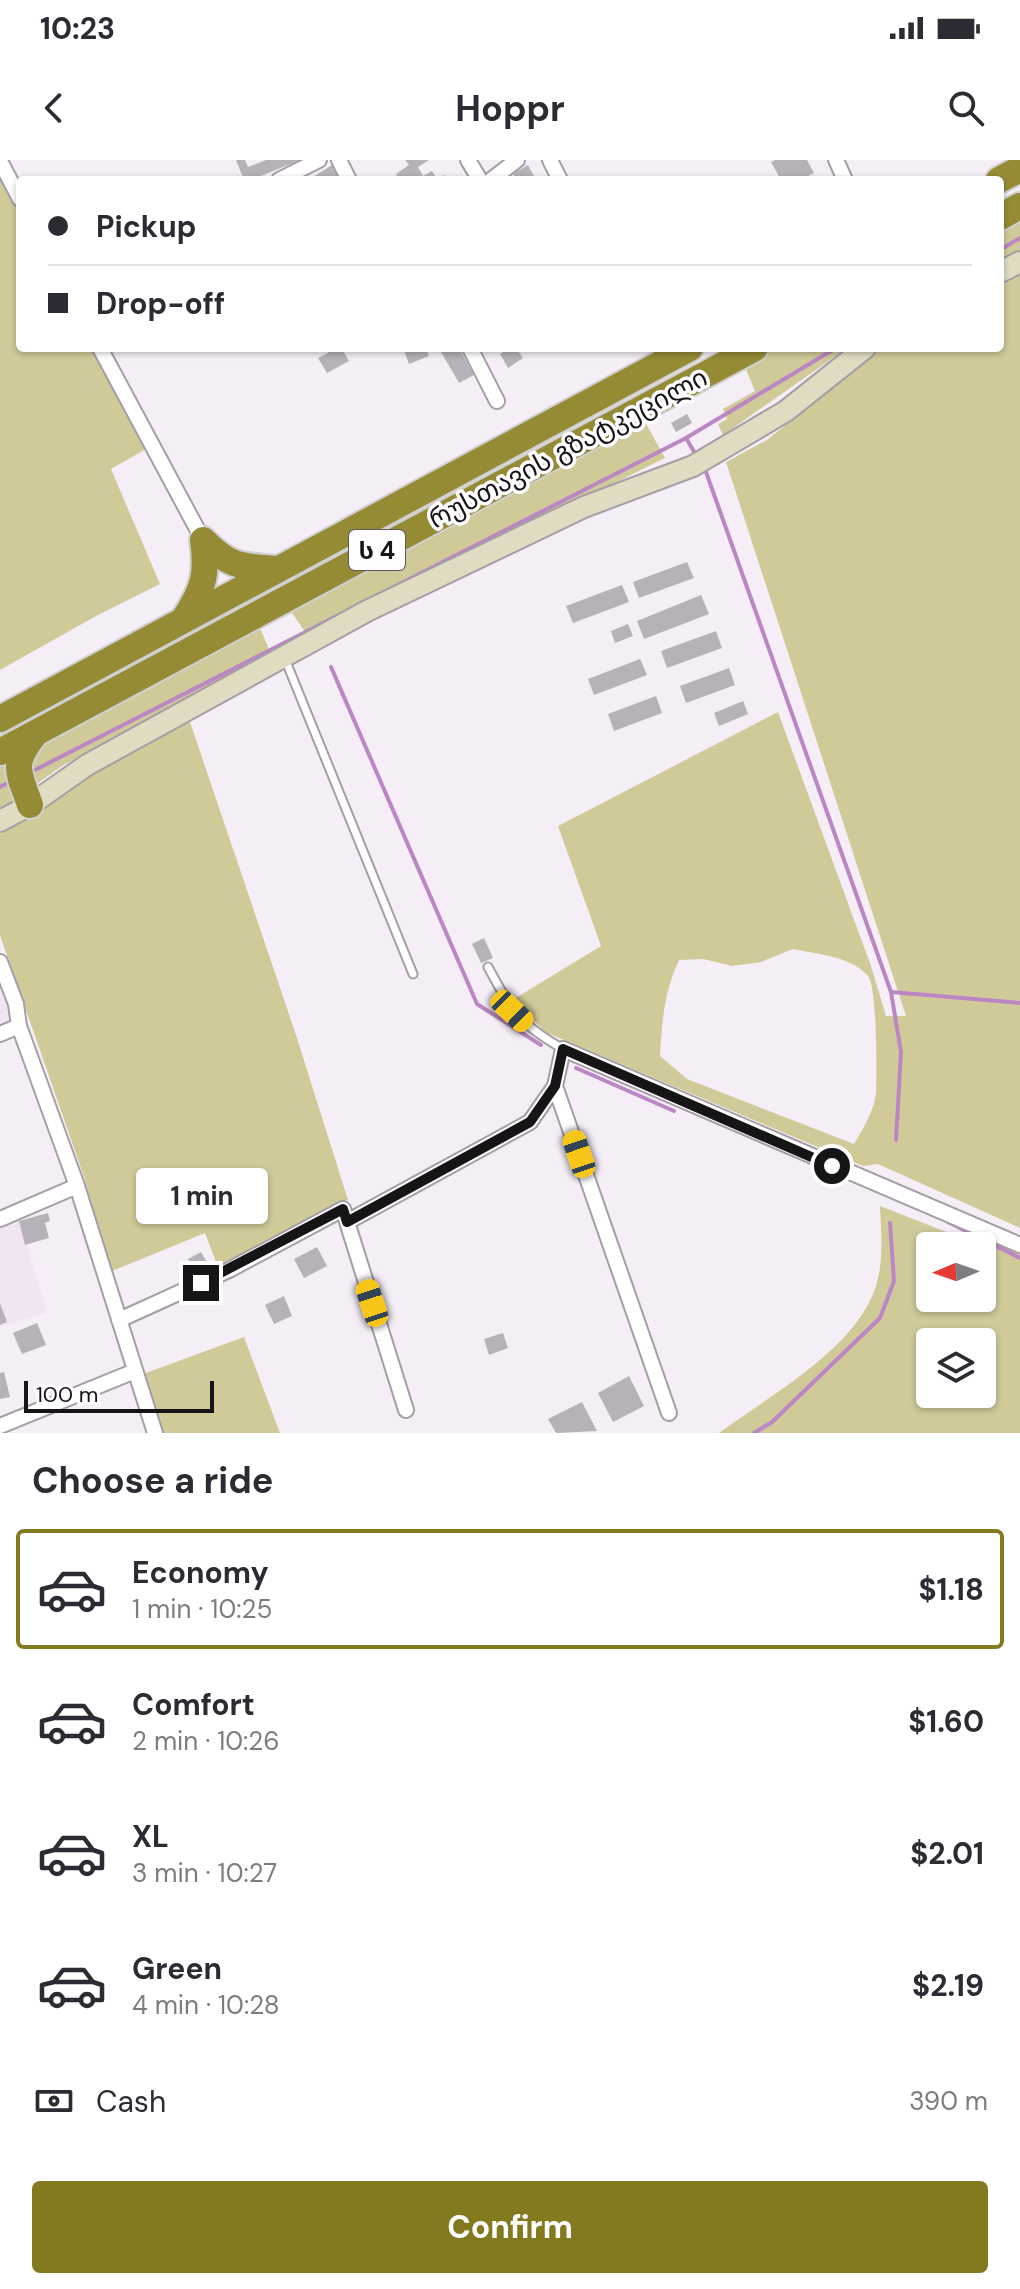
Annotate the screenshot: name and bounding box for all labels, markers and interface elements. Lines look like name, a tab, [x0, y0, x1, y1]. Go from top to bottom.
text: 10:23	[40, 9, 115, 48]
text: Hoppr	[455, 85, 565, 132]
icon: back	[32, 86, 76, 130]
icon: search	[944, 86, 988, 130]
text: Pickup	[96, 207, 196, 246]
text: Drop-off	[96, 284, 225, 323]
street label: რუსთავის გზატკეცილი	[423, 360, 713, 536]
road number: ს 4	[349, 530, 405, 570]
car	[486, 986, 538, 1036]
car	[560, 1127, 598, 1181]
route start	[814, 1148, 850, 1184]
callout: 1 min	[135, 1167, 267, 1223]
text: 1 min	[170, 1179, 234, 1213]
north arrow	[916, 1232, 996, 1312]
map controls	[916, 1232, 996, 1408]
route end	[183, 1265, 219, 1301]
car	[353, 1276, 391, 1330]
button: layers	[916, 1328, 996, 1408]
scale bar	[24, 1377, 214, 1413]
text: 100 m	[36, 1380, 98, 1409]
text: Choose a ride	[32, 1457, 273, 1504]
icon: car	[36, 1553, 108, 1625]
text: Economy	[132, 1553, 269, 1592]
text: $1.18	[918, 1570, 984, 1609]
text: 1 min · 10:25	[132, 1592, 272, 1626]
icon: car	[36, 1685, 108, 1757]
text: Comfort	[132, 1685, 255, 1724]
text: $1.60	[908, 1702, 984, 1741]
text: 2 min · 10:26	[132, 1724, 280, 1758]
icon: car	[36, 1817, 108, 1889]
text: XL	[132, 1817, 169, 1856]
text: $2.01	[910, 1834, 984, 1873]
text: 3 min · 10:27	[132, 1856, 277, 1890]
icon: car	[36, 1949, 108, 2021]
text: Green	[132, 1949, 222, 1988]
text: $2.19	[912, 1966, 984, 2005]
text: 4 min · 10:28	[132, 1988, 280, 2022]
icon: cash	[32, 2079, 76, 2123]
text: Cash	[96, 2082, 166, 2121]
text: 390 m	[909, 2084, 988, 2118]
button: Confirm	[32, 2181, 988, 2273]

